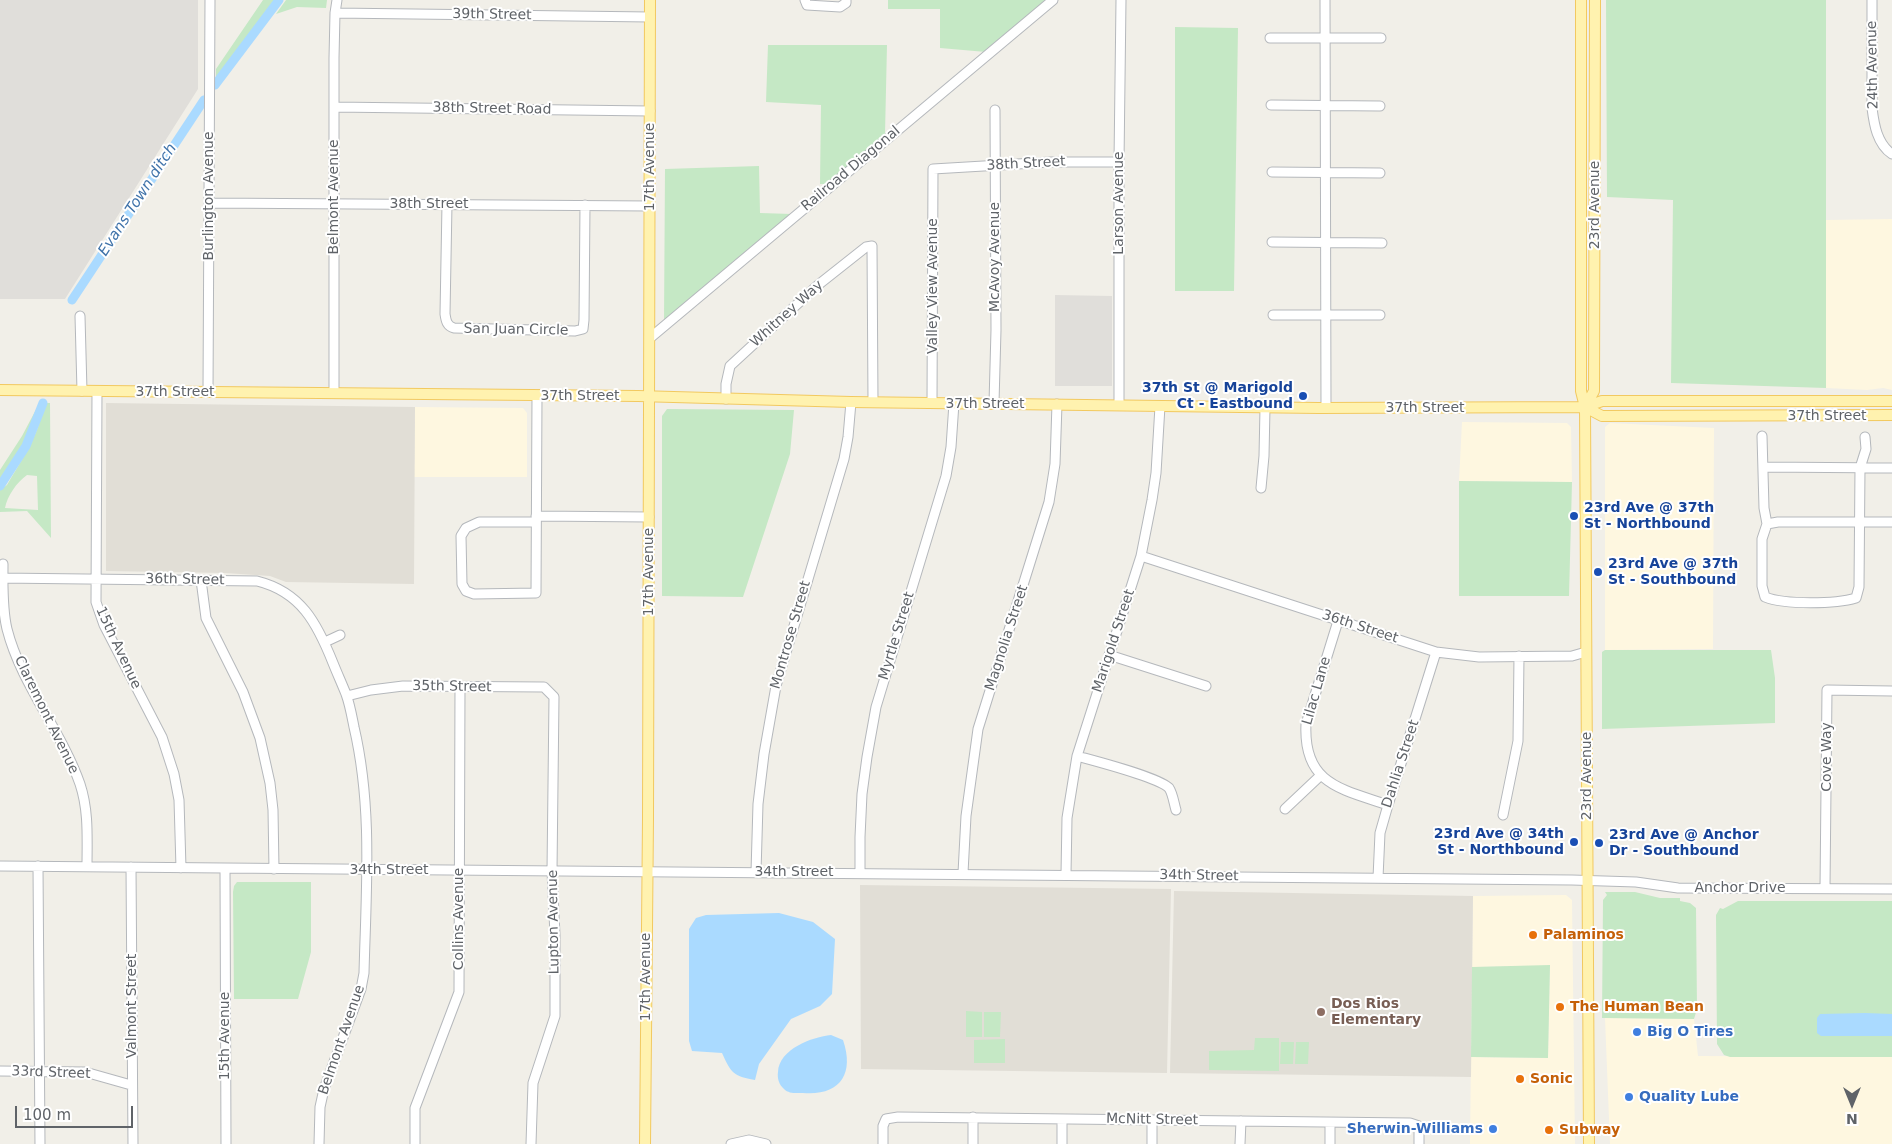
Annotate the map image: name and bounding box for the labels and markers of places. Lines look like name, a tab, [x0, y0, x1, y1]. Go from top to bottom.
place label: 37th St @ Marigold Ct - Eastbound	[1142, 380, 1293, 412]
marker: 37th St @ Marigold Ct - Eastbound	[1297, 390, 1309, 402]
place label: 23rd Ave @ 37th St - Northbound	[1584, 500, 1714, 532]
marker: 23rd Ave @ 37th St - Northbound	[1568, 510, 1580, 522]
place label: 23rd Ave @ 37th St - Southbound	[1608, 556, 1738, 588]
marker: 23rd Ave @ 37th St - Southbound	[1592, 566, 1604, 578]
place label: 23rd Ave @ 34th St - Northbound	[1434, 826, 1564, 859]
place label: 23rd Ave @ Anchor Dr - Southbound	[1609, 827, 1759, 860]
marker: 23rd Ave @ 34th St - Northbound	[1568, 836, 1580, 848]
marker: 23rd Ave @ Anchor Dr - Southbound	[1593, 837, 1605, 849]
place label: Palaminos	[1543, 927, 1624, 943]
marker: Palaminos	[1527, 929, 1539, 941]
place label: Dos Rios Elementary	[1331, 996, 1421, 1028]
place label: The Human Bean	[1570, 999, 1704, 1015]
marker: The Human Bean	[1554, 1001, 1566, 1013]
marker: Dos Rios Elementary	[1315, 1006, 1327, 1018]
place label: Big O Tires	[1647, 1024, 1733, 1040]
marker: Big O Tires	[1631, 1026, 1643, 1038]
place label: Sonic	[1530, 1071, 1573, 1087]
marker: Sonic	[1514, 1073, 1526, 1085]
place label: Quality Lube	[1639, 1089, 1739, 1105]
marker: Quality Lube	[1623, 1091, 1635, 1103]
place label: Sherwin-Williams	[1347, 1121, 1483, 1137]
place label: Subway	[1559, 1122, 1620, 1138]
marker: Sherwin-Williams	[1487, 1123, 1499, 1135]
marker: Subway	[1543, 1124, 1555, 1136]

